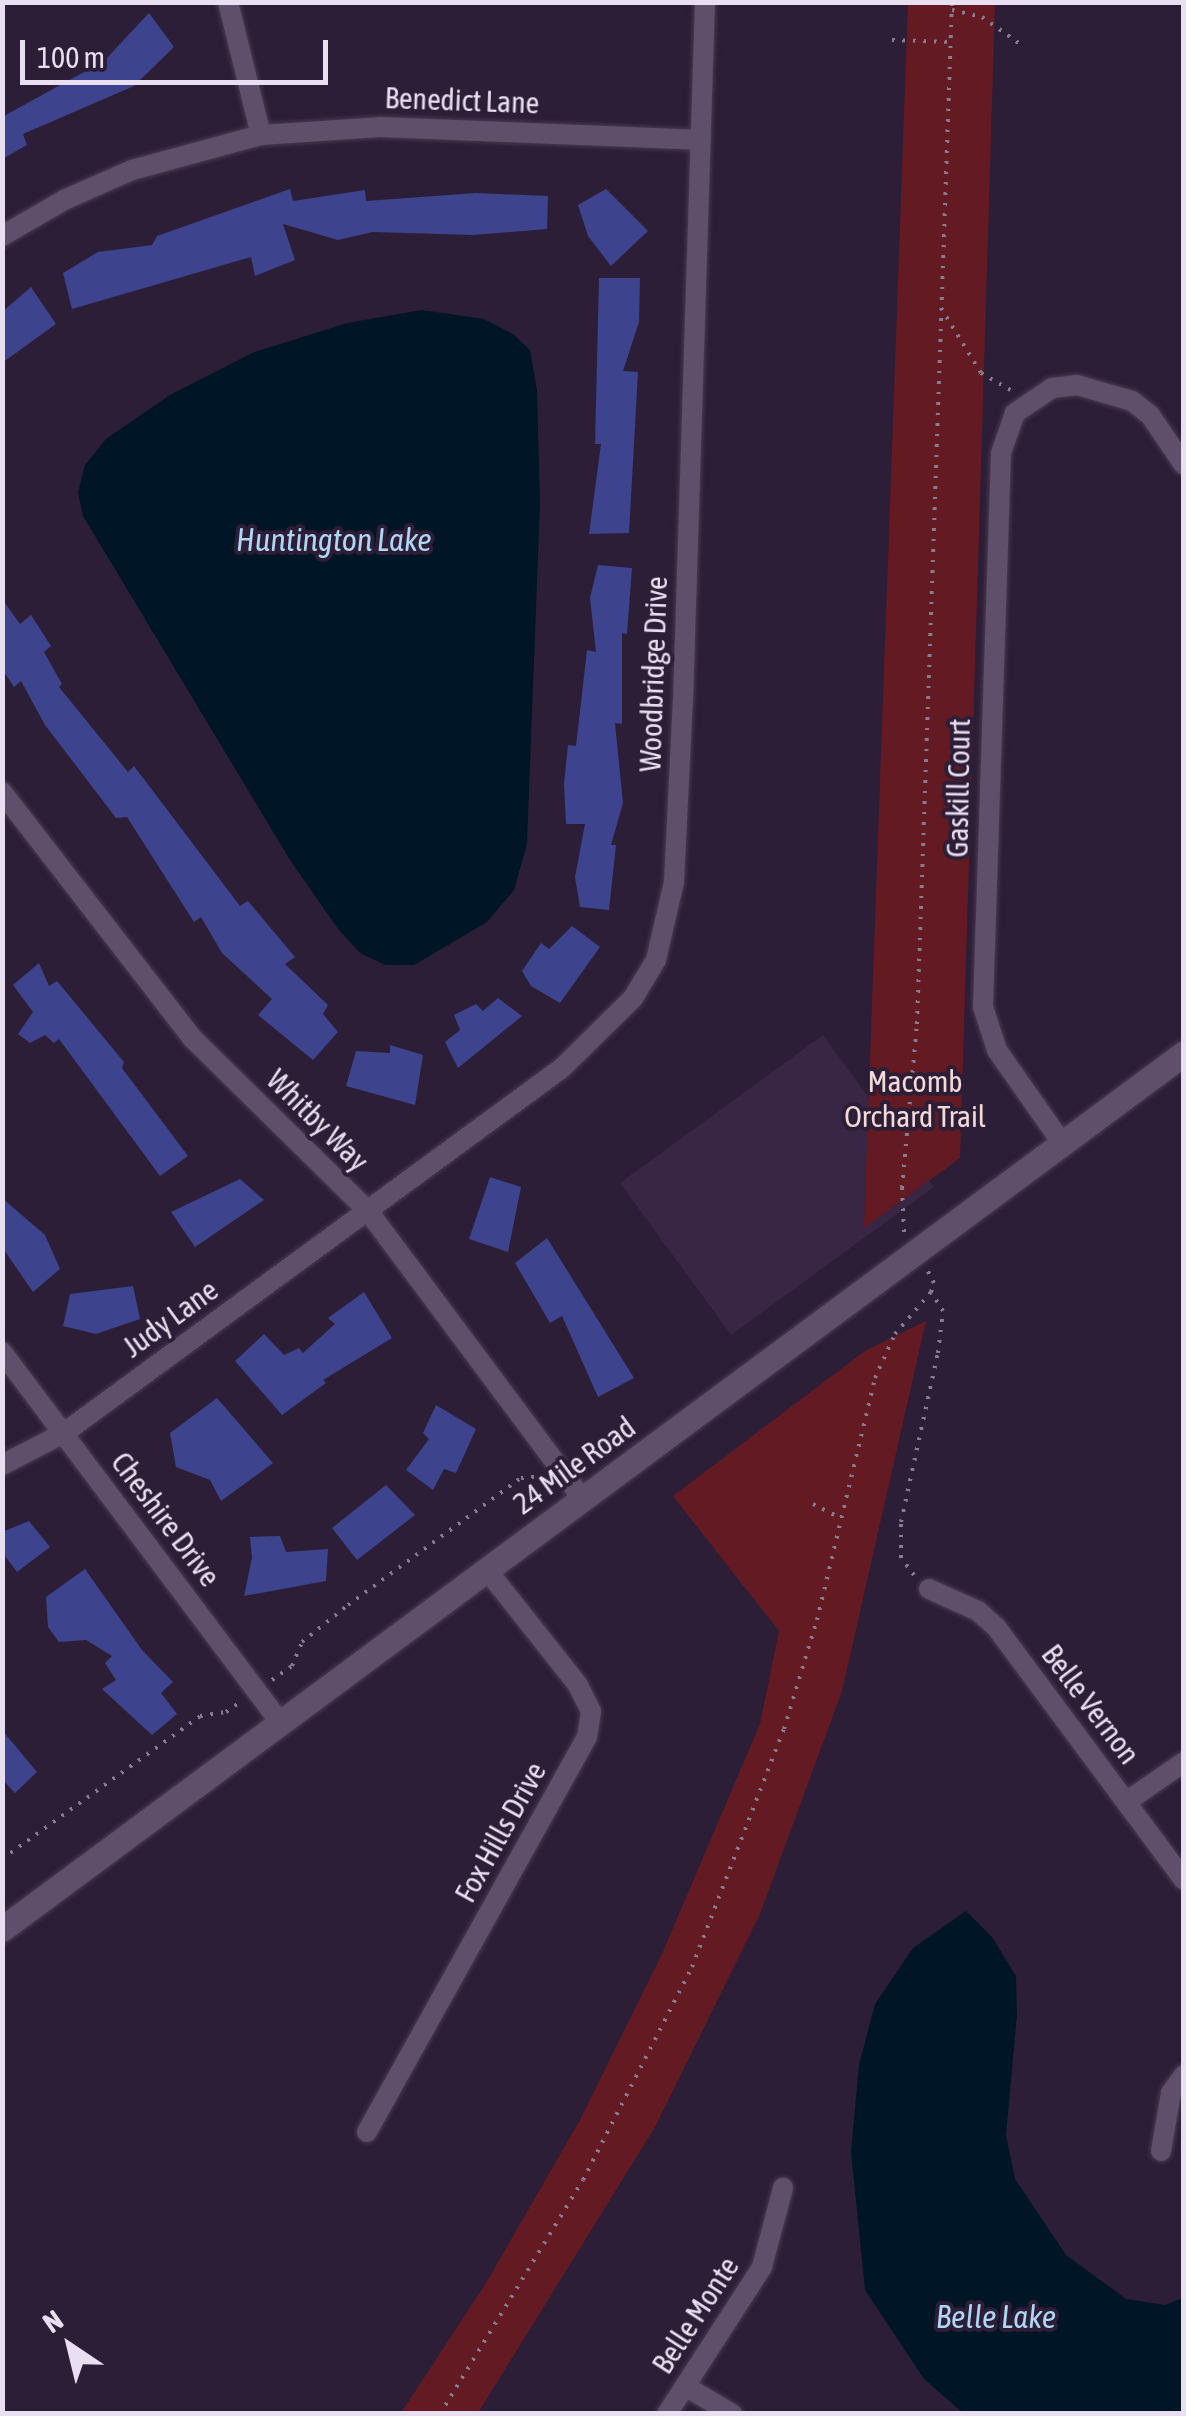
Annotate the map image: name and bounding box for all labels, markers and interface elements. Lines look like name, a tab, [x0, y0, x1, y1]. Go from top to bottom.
scale bar	[25, 20, 332, 82]
text: 100 m	[37, 40, 105, 74]
street label: Benedict Lane	[384, 79, 540, 121]
water label: Huntington Lake	[236, 521, 432, 559]
street label: Woodbridge Drive	[632, 576, 674, 772]
street label: Gaskill Court	[939, 718, 977, 858]
street label: Whitby Way	[260, 1062, 376, 1178]
park label: Macomb Orchard Trail	[844, 1063, 986, 1134]
street label: Judy Lane	[116, 1272, 224, 1364]
street label: 24 Mile Road	[506, 1409, 642, 1521]
street label: Cheshire Drive	[104, 1445, 228, 1593]
street label: Belle Vernon	[1034, 1637, 1148, 1771]
street label: Fox Hills Drive	[447, 1756, 553, 1908]
street label: Belle Monte	[644, 2250, 746, 2380]
north arrow	[20, 2296, 120, 2396]
water label: Belle Lake	[936, 2298, 1056, 2336]
text: N	[37, 2304, 69, 2339]

